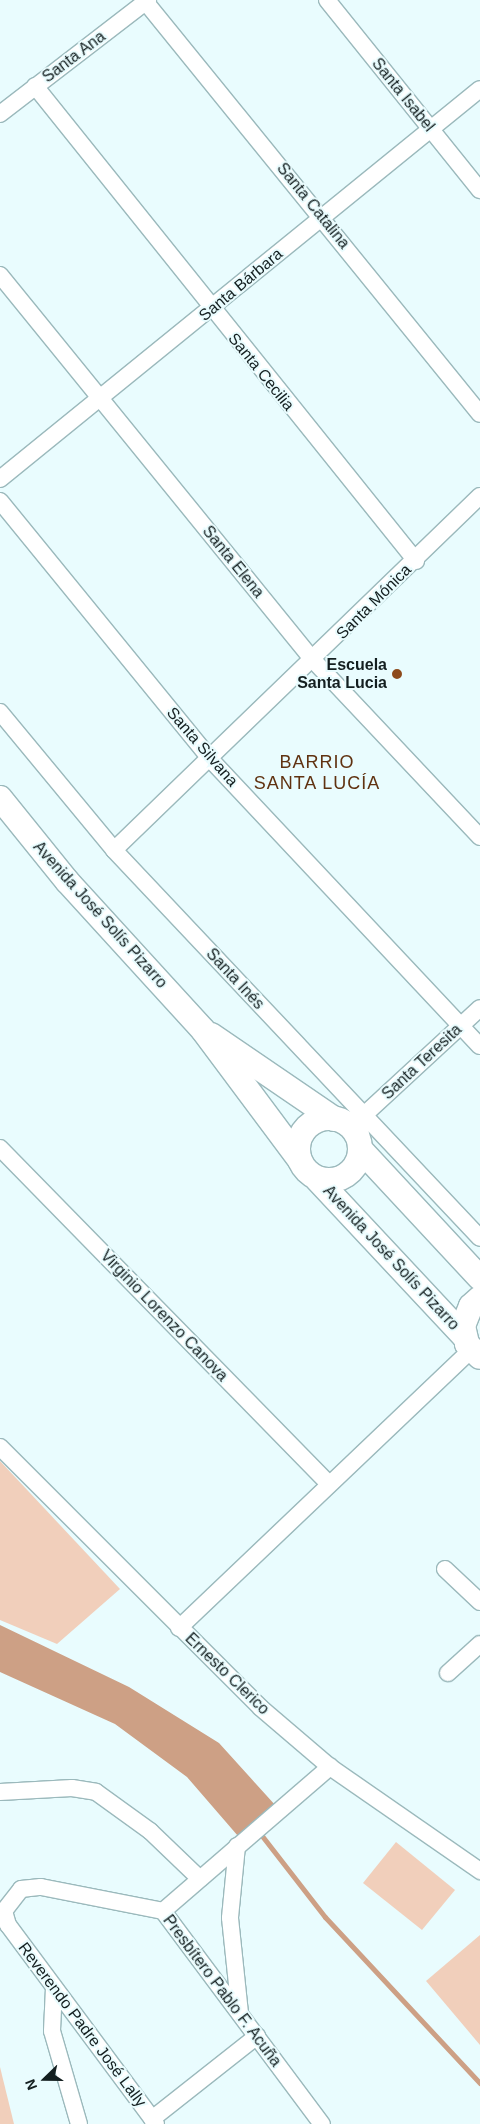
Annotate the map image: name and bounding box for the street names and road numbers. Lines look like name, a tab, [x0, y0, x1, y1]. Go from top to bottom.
street label: Santa Ana	[38, 27, 110, 87]
street label: Santa Isabel	[368, 54, 438, 136]
street label: Santa Catalina	[273, 159, 353, 253]
street label: Santa Bárbara	[195, 244, 287, 326]
street label: Santa Cecilia	[224, 329, 298, 415]
street label: Santa Elena	[198, 522, 268, 602]
street label: Santa Mónica	[333, 561, 415, 643]
street label: Santa Silvana	[162, 703, 242, 791]
street label: Avenida José Solís Pizarro	[29, 838, 171, 992]
street label: Santa Inés	[202, 944, 268, 1014]
street label: Santa Teresita	[378, 1020, 466, 1104]
street label: Avenida José Solís Pizarro	[319, 1182, 463, 1334]
street label: Virginio Lorenzo Canova	[96, 1246, 232, 1386]
street label: Ernesto Clerico	[181, 1629, 273, 1719]
street label: Presbítero Pablo F. Acuña	[158, 1911, 286, 2071]
street label: Reverendo Padre José Lally	[14, 1939, 150, 2111]

